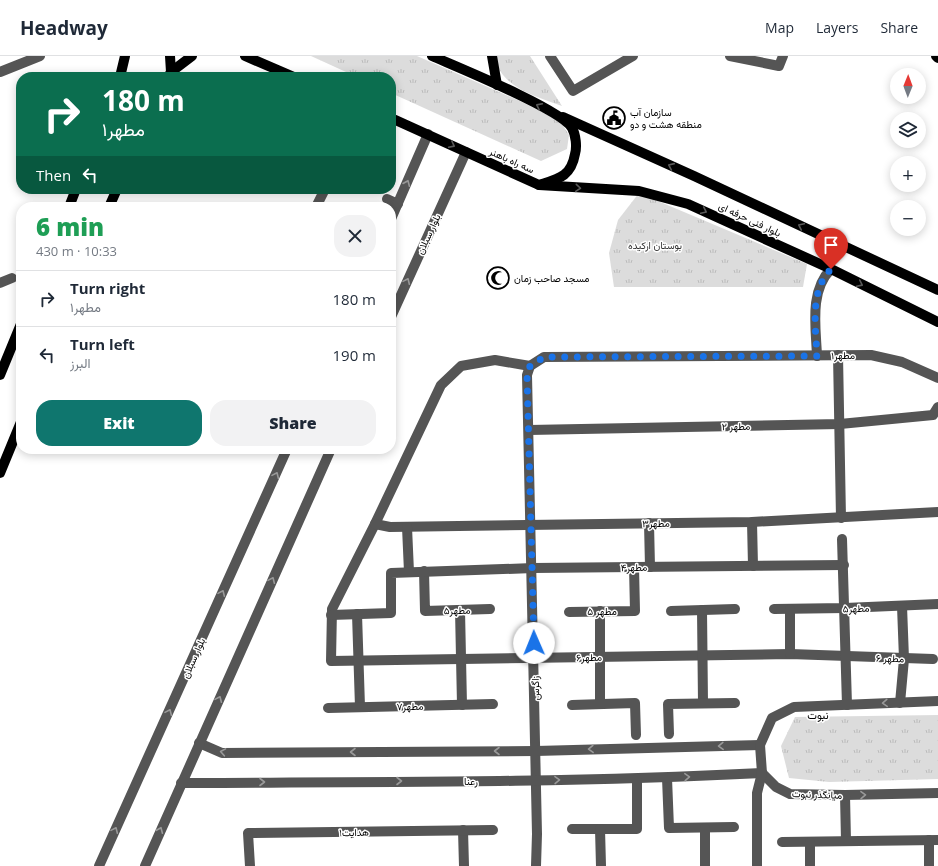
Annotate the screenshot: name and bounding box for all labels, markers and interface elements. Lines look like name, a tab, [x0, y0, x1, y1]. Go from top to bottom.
text: Headway	[20, 15, 108, 41]
text: Map	[765, 18, 794, 37]
text: Layers	[816, 18, 858, 37]
text: Share	[880, 18, 918, 37]
north arrow	[890, 68, 926, 104]
map controls	[890, 68, 926, 236]
text: 180 m	[102, 81, 185, 119]
icon: right	[36, 88, 88, 140]
one-way arrow	[536, 103, 544, 111]
public building icon: سازمان آب منطقه هشت و دو	[601, 105, 627, 131]
place label: سازمان آب منطقه هشت و دو	[630, 105, 702, 131]
button: layers	[890, 112, 926, 148]
text: مطهر۱	[102, 117, 145, 141]
one-way arrow	[448, 140, 456, 148]
street label: سه راه باهنر	[486, 143, 537, 176]
button: +	[890, 156, 926, 192]
one-way arrow	[667, 162, 674, 170]
icon: left	[79, 164, 101, 186]
text: Then	[36, 165, 71, 185]
one-way arrow	[402, 180, 410, 188]
one-way arrow	[575, 183, 581, 192]
street label: بلوار فنی حرفه ای	[716, 198, 784, 240]
button: −	[890, 200, 926, 236]
one-way arrow	[700, 206, 708, 214]
text: 6 min	[36, 210, 104, 243]
street label: بلوار سبلان	[413, 211, 443, 256]
button: close	[334, 215, 376, 257]
one-way arrow	[798, 223, 806, 231]
pin	[814, 228, 848, 269]
icon: arrive	[820, 234, 842, 256]
park label: بوستان ارکیده	[628, 238, 682, 252]
text: 430 m · 10:33	[36, 242, 117, 260]
mosque icon: مسجد صاحب زمان	[485, 265, 511, 291]
place label: مسجد صاحب زمان	[514, 271, 589, 285]
text: Turn right	[70, 278, 145, 298]
one-way arrow	[402, 278, 410, 286]
one-way arrow	[856, 279, 864, 287]
icon: right	[36, 288, 58, 310]
text: 180 m	[332, 289, 376, 309]
text: مطهر۱	[70, 298, 101, 316]
text: Turn left	[70, 334, 135, 354]
icon: left	[36, 344, 58, 366]
text: 190 m	[332, 345, 376, 365]
street label: مطهر۱	[831, 348, 855, 362]
text: البرز	[70, 354, 91, 372]
button: Exit	[36, 400, 202, 446]
button: Share	[210, 400, 376, 446]
street label: مطهر ۲	[721, 419, 751, 433]
one-way arrow	[271, 472, 279, 479]
street label: مطهر۳	[642, 516, 670, 530]
street label: مطهر۴	[621, 560, 647, 574]
one-way arrow	[267, 577, 275, 585]
one-way arrow	[217, 590, 225, 598]
street label: مطهر۵	[842, 601, 870, 615]
street label: مطهر۵	[443, 603, 471, 617]
street label: مطهر ۵	[587, 604, 617, 618]
position arrow	[513, 622, 555, 664]
street label: بلوار سبلان	[178, 635, 208, 681]
street label: مطهر۶	[576, 650, 602, 664]
street label: مطهر ۶	[876, 651, 904, 665]
street label: زاگرس	[528, 676, 542, 700]
one-way arrow	[214, 695, 222, 703]
street label: مطهر۷	[396, 699, 424, 713]
one-way arrow	[882, 699, 888, 708]
district label: نبوت	[807, 707, 829, 722]
one-way arrow	[164, 709, 172, 716]
one-way arrow	[718, 742, 724, 750]
one-way arrow	[588, 745, 594, 754]
one-way arrow	[494, 747, 500, 755]
one-way arrow	[220, 748, 226, 757]
one-way arrow	[350, 748, 356, 756]
one-way arrow	[684, 773, 690, 781]
street label: رعنا	[464, 774, 478, 788]
one-way arrow	[554, 776, 560, 784]
one-way arrow	[396, 777, 402, 785]
one-way arrow	[259, 778, 265, 786]
street label: میانگذر نبوت	[792, 786, 842, 802]
one-way arrow	[860, 791, 866, 799]
street label: هدایت۱	[339, 825, 369, 839]
one-way arrow	[110, 827, 118, 835]
one-way arrow	[156, 827, 164, 834]

